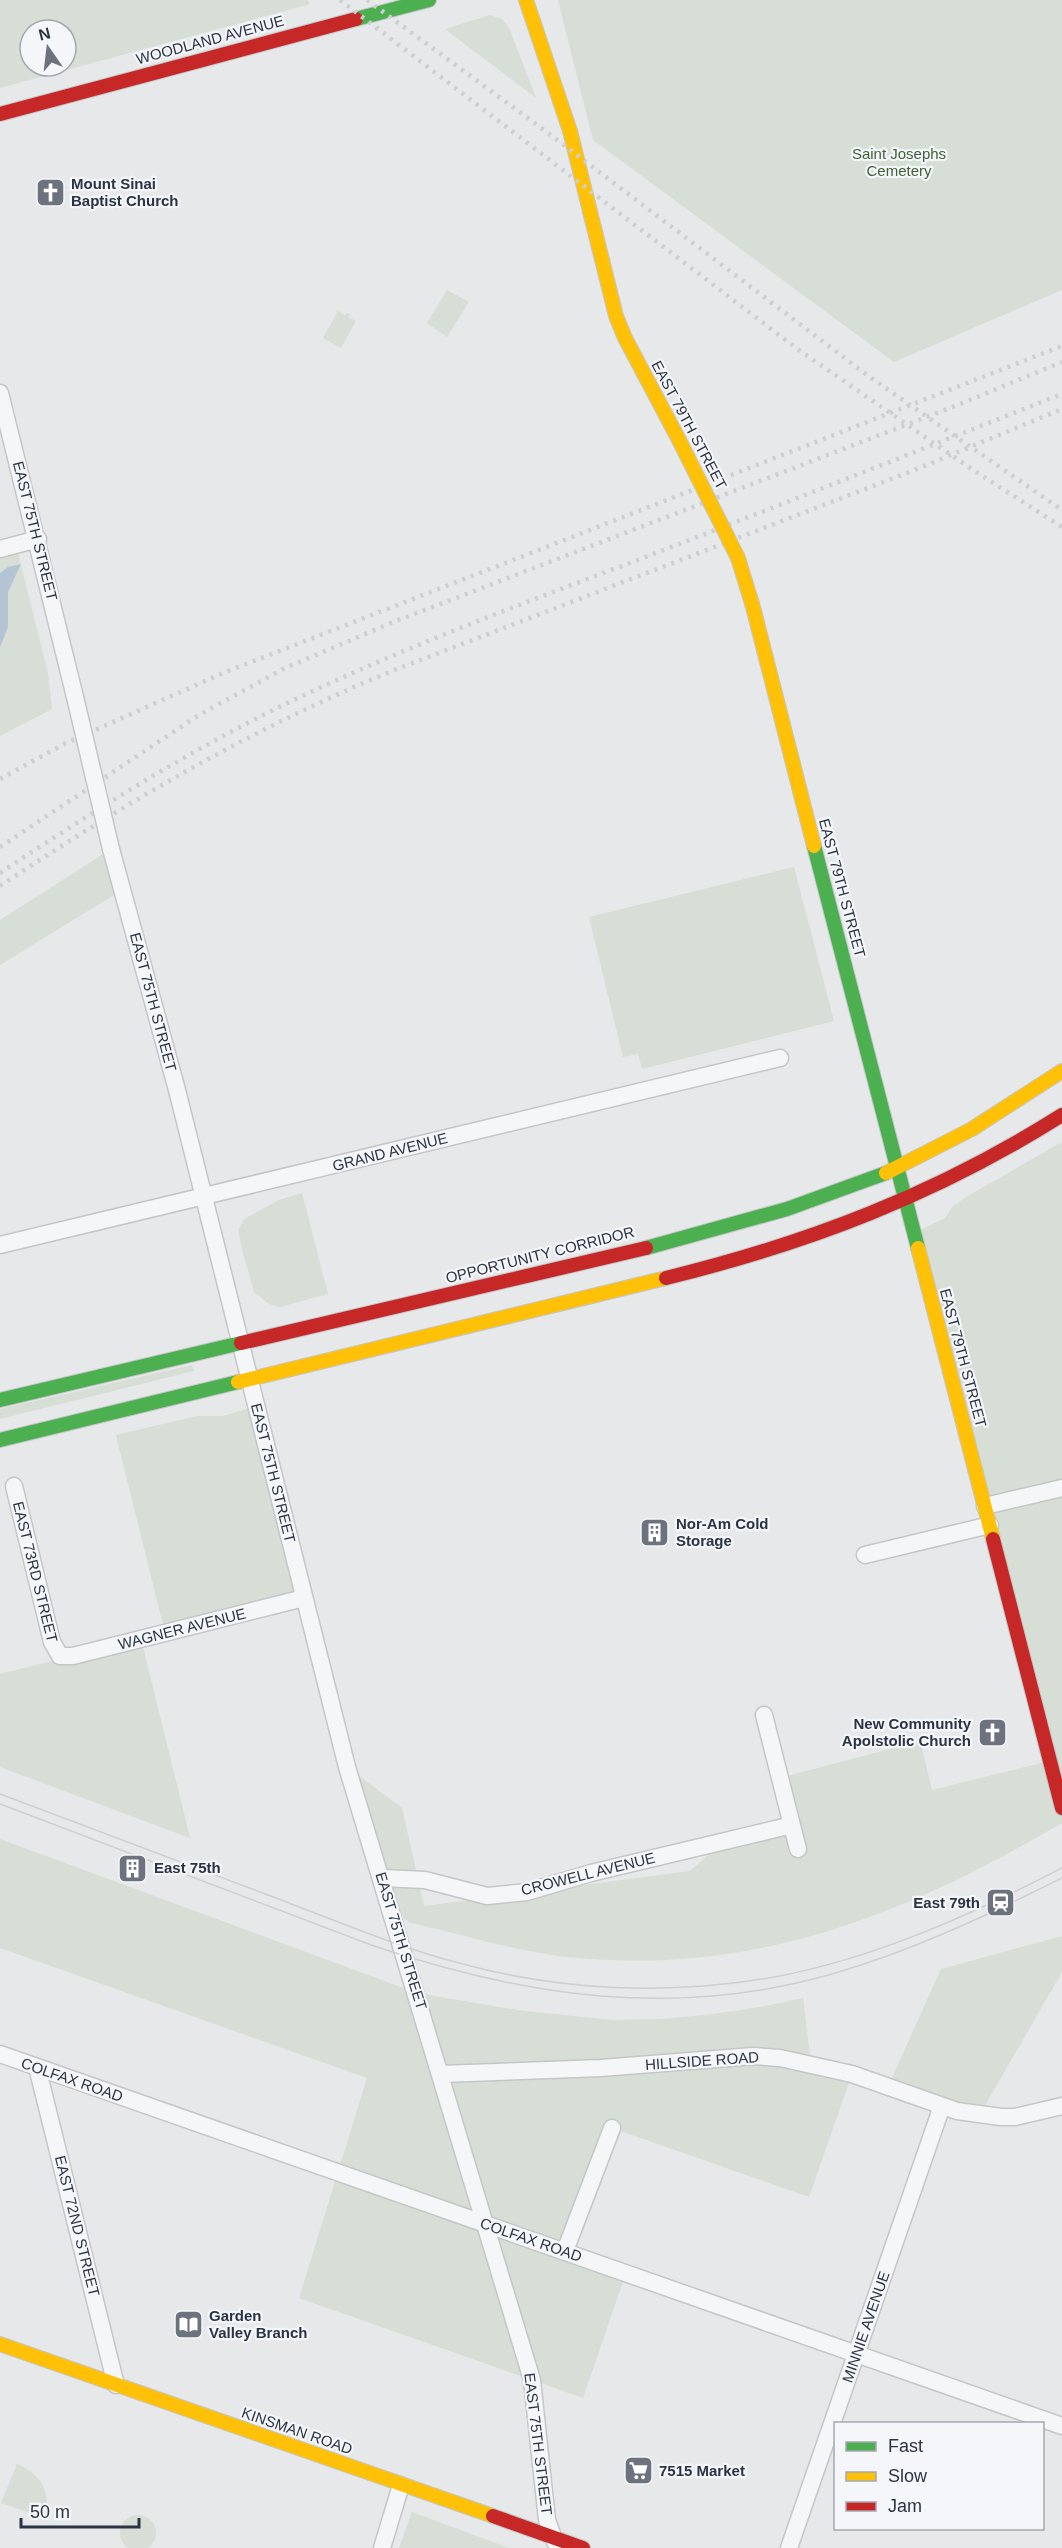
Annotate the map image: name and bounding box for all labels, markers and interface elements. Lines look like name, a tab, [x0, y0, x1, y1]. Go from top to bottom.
street label: WOODLAND AVENUE	[134, 12, 286, 67]
north arrow	[18, 18, 78, 78]
text: N	[37, 24, 52, 44]
park label: Saint Josephs Cemetery	[852, 145, 946, 179]
place label: Mount Sinai Baptist Church	[71, 175, 179, 209]
church icon: Mount Sinai Baptist Church	[34, 177, 66, 209]
street label: EAST 79TH STREET	[648, 358, 731, 492]
street label: EAST 75TH STREET	[10, 459, 61, 602]
street label: EAST 79TH STREET	[816, 817, 869, 959]
street label: EAST 75TH STREET	[127, 931, 180, 1073]
street label: GRAND AVENUE	[331, 1129, 449, 1174]
street label: OPPORTUNITY CORRIDOR	[444, 1223, 636, 1286]
street label: EAST 79TH STREET	[937, 1287, 990, 1429]
street label: EAST 75TH STREET	[248, 1401, 299, 1544]
street label: EAST 73RD STREET	[10, 1500, 61, 1644]
place label: Nor-Am Cold Storage	[676, 1515, 769, 1549]
building icon: Nor-Am Cold Storage	[639, 1517, 671, 1549]
street label: WAGNER AVENUE	[116, 1604, 247, 1653]
place label: New Community Apolstolic Church	[842, 1715, 972, 1749]
church icon: New Community Apolstolic Church	[976, 1717, 1008, 1749]
street label: CROWELL AVENUE	[519, 1849, 657, 1898]
building icon: East 75th	[117, 1852, 149, 1884]
place label: East 75th	[154, 1859, 221, 1876]
street label: EAST 75TH STREET	[372, 1870, 431, 2012]
station icon: East 79th	[985, 1887, 1017, 1919]
place label: East 79th	[913, 1894, 980, 1911]
street label: HILLSIDE ROAD	[644, 2048, 760, 2073]
street label: COLFAX ROAD	[19, 2054, 126, 2105]
street label: EAST 72ND STREET	[52, 2154, 103, 2298]
street label: COLFAX ROAD	[478, 2214, 585, 2265]
street label: MINNIE AVENUE	[839, 2269, 893, 2385]
place label: Garden Valley Branch	[209, 2307, 307, 2341]
library icon: Garden Valley Branch	[172, 2309, 204, 2341]
street label: EAST 75TH STREET	[521, 2372, 556, 2516]
street label: KINSMAN ROAD	[240, 2404, 355, 2457]
legend	[834, 2422, 1044, 2530]
text: Fast	[888, 2436, 923, 2456]
supermarket icon: 7515 Market	[622, 2455, 654, 2487]
place label: 7515 Market	[659, 2462, 745, 2479]
text: Slow	[888, 2466, 928, 2486]
scale bar	[21, 2491, 140, 2529]
text: Jam	[888, 2496, 922, 2516]
text: 50 m	[30, 2502, 70, 2522]

